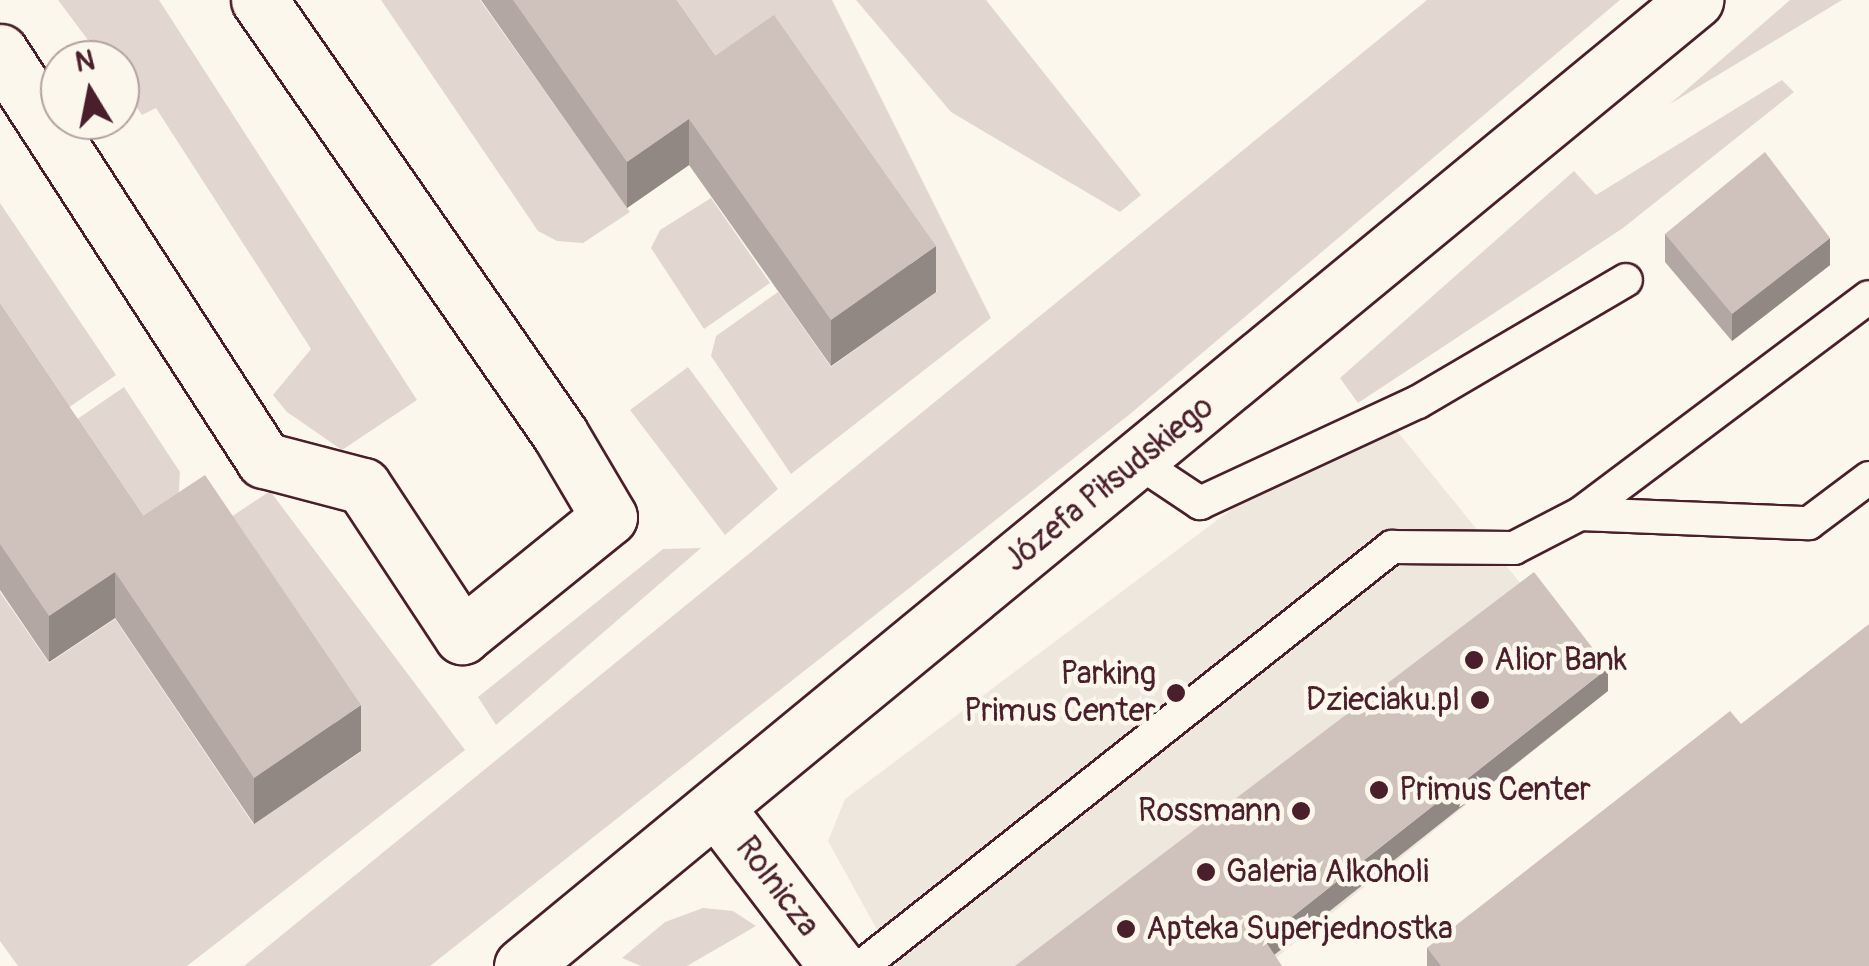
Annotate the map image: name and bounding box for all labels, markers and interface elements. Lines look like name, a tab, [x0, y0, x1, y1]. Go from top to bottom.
north arrow	[40, 40, 140, 140]
text: N	[73, 43, 97, 81]
street label: Józefa Piłsudskiego	[997, 388, 1221, 580]
place label: Alior Bank	[1494, 641, 1627, 679]
marker: Alior Bank	[1463, 649, 1485, 671]
place label: Parking Primus Center	[964, 656, 1156, 731]
place label: Dzieciaku.pl	[1306, 681, 1460, 719]
marker: Parking Primus Center	[1165, 682, 1187, 704]
marker: Dzieciaku.pl	[1469, 689, 1491, 711]
place label: Primus Center	[1399, 771, 1591, 809]
marker: Primus Center	[1368, 779, 1390, 801]
place label: Rossmann	[1138, 792, 1281, 830]
marker: Rossmann	[1290, 800, 1312, 822]
street label: Rolnicza	[727, 830, 827, 944]
place label: Galeria Alkoholi	[1226, 853, 1429, 891]
marker: Galeria Alkoholi	[1195, 861, 1217, 883]
place label: Apteka Superjednostka	[1146, 910, 1453, 948]
marker: Apteka Superjednostka	[1115, 918, 1137, 940]

